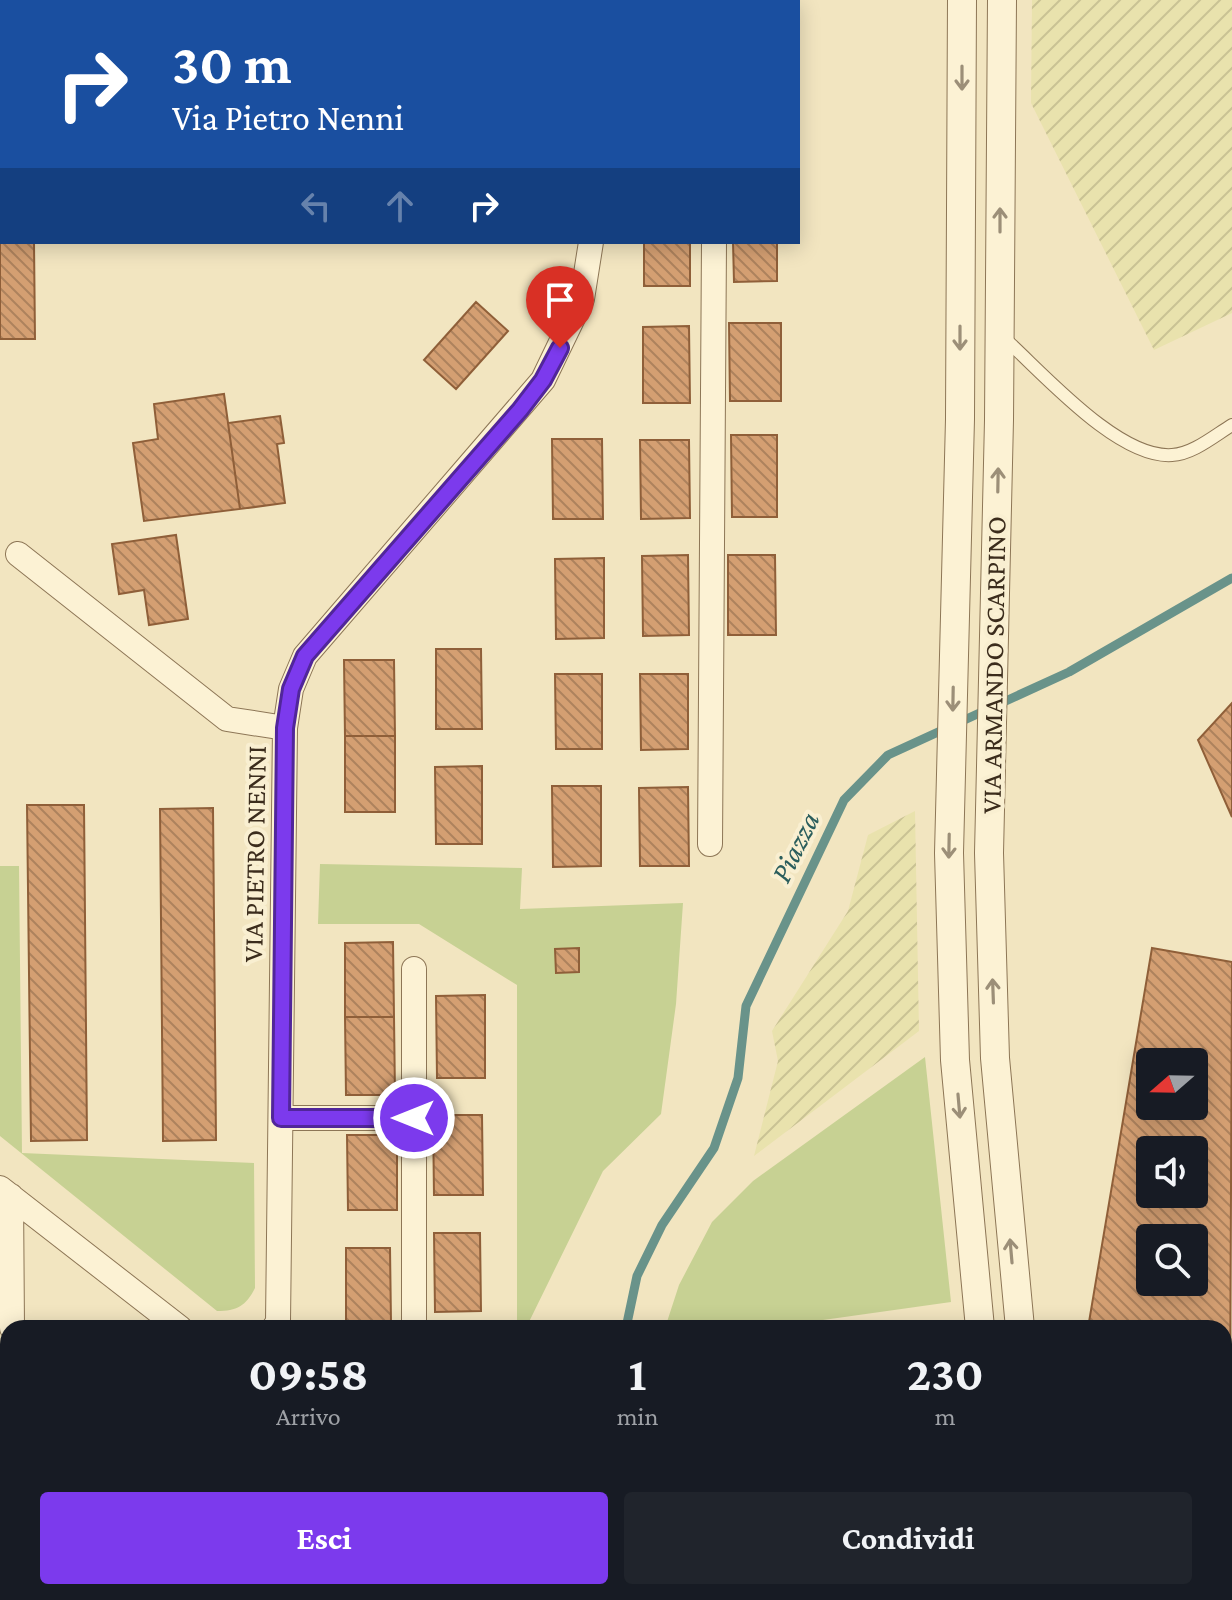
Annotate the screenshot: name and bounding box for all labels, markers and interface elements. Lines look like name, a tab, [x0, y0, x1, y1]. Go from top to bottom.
icon: right	[40, 32, 144, 136]
text: 30 m	[172, 33, 292, 95]
one-way arrow	[954, 64, 970, 91]
text: Via Pietro Nenni	[172, 98, 404, 138]
icon: left	[294, 184, 338, 228]
icon: ahead	[378, 184, 422, 228]
icon: right	[462, 184, 506, 228]
one-way arrow	[993, 207, 1008, 234]
pin	[526, 266, 594, 348]
icon: arrive	[538, 278, 582, 322]
one-way arrow	[952, 324, 968, 351]
one-way arrow	[990, 467, 1005, 494]
street label: VIA ARMANDO SCARPINO	[975, 516, 1012, 814]
one-way arrow	[945, 685, 960, 712]
street label: VIA PIETRO NENNI	[237, 745, 272, 963]
water label: Piazza	[763, 806, 826, 887]
one-way arrow	[941, 832, 957, 859]
one-way arrow	[986, 978, 1001, 1005]
north arrow	[1136, 1048, 1208, 1120]
map controls	[1136, 1048, 1208, 1296]
position arrow	[372, 1076, 456, 1160]
one-way arrow	[952, 1092, 967, 1119]
button: sound	[1136, 1136, 1208, 1208]
button: search	[1136, 1224, 1208, 1296]
one-way arrow	[1003, 1238, 1018, 1265]
text: 09:58	[248, 1347, 368, 1400]
text: 1	[629, 1347, 647, 1400]
text: 230	[907, 1347, 984, 1400]
text: Arrivo	[276, 1402, 341, 1431]
text: min	[617, 1402, 658, 1431]
text: m	[935, 1402, 956, 1431]
button: Esci	[40, 1492, 608, 1584]
button: Condividi	[624, 1492, 1192, 1584]

